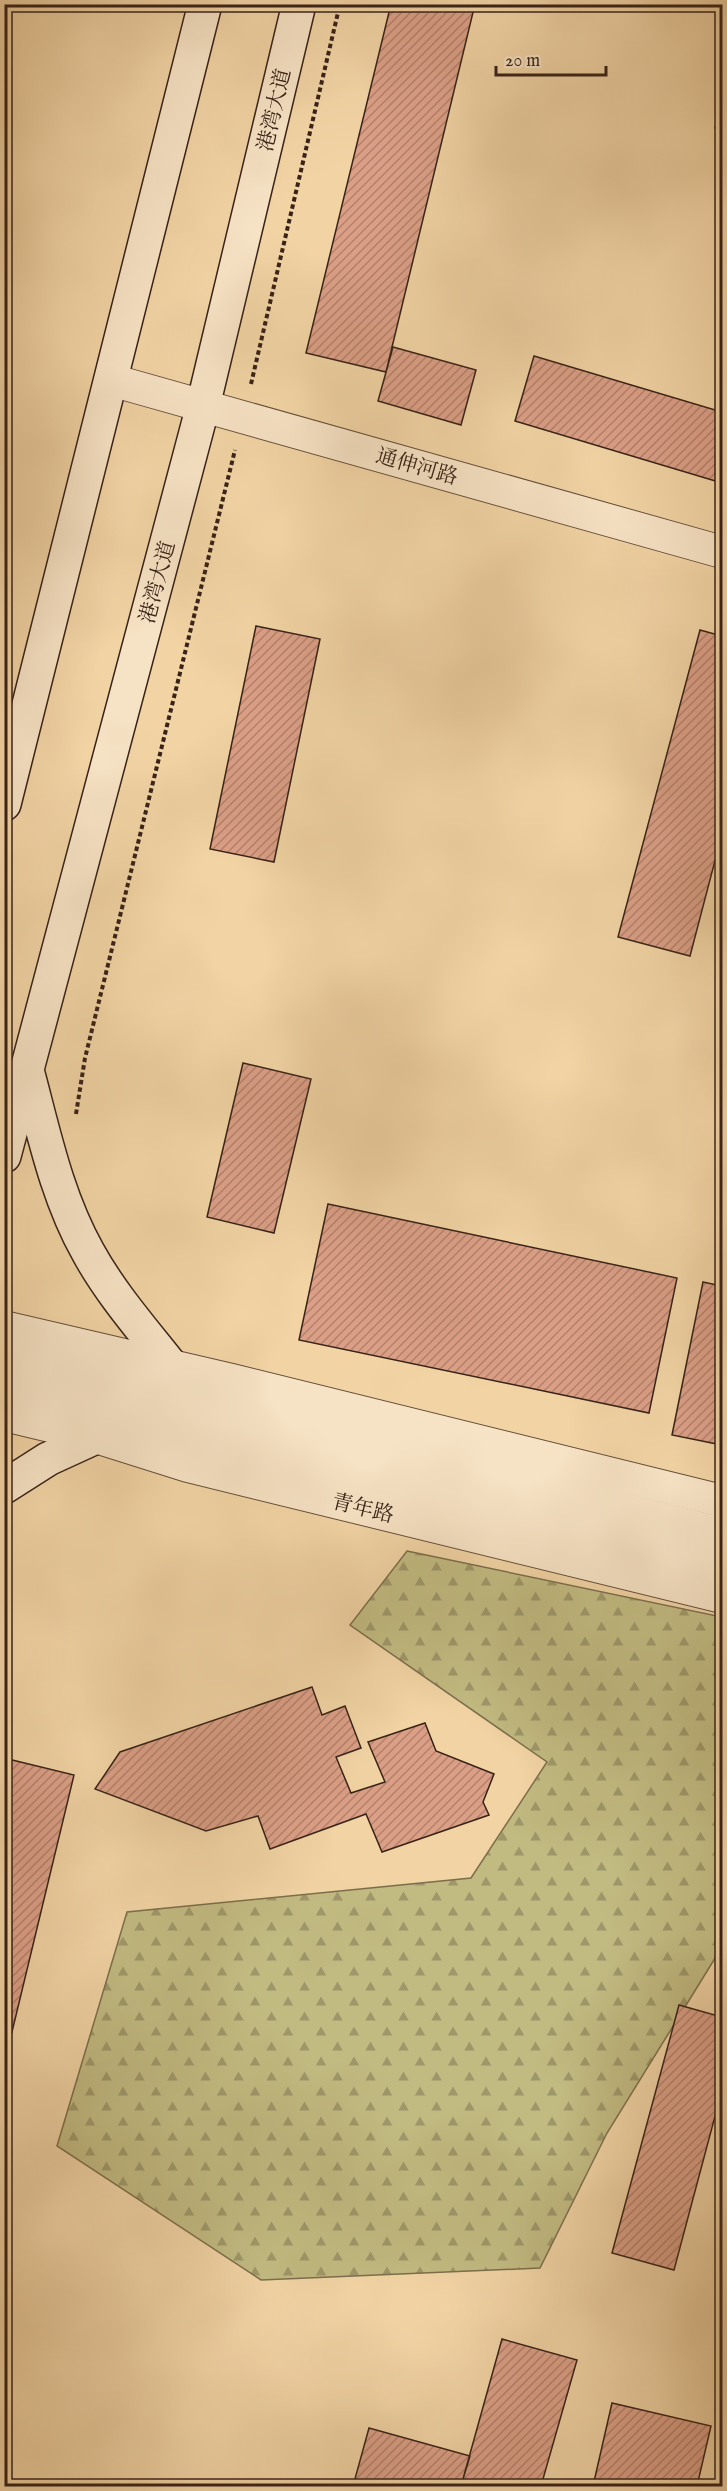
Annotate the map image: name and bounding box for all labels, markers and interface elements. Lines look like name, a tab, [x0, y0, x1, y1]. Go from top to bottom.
scale bar	[496, 39, 606, 77]
text: 20 m	[505, 50, 540, 73]
street label: 港湾大道	[253, 66, 298, 154]
street label: 通伸河路	[372, 443, 461, 492]
street label: 港湾大道	[135, 538, 182, 626]
street label: 青年路	[329, 1489, 396, 1530]

